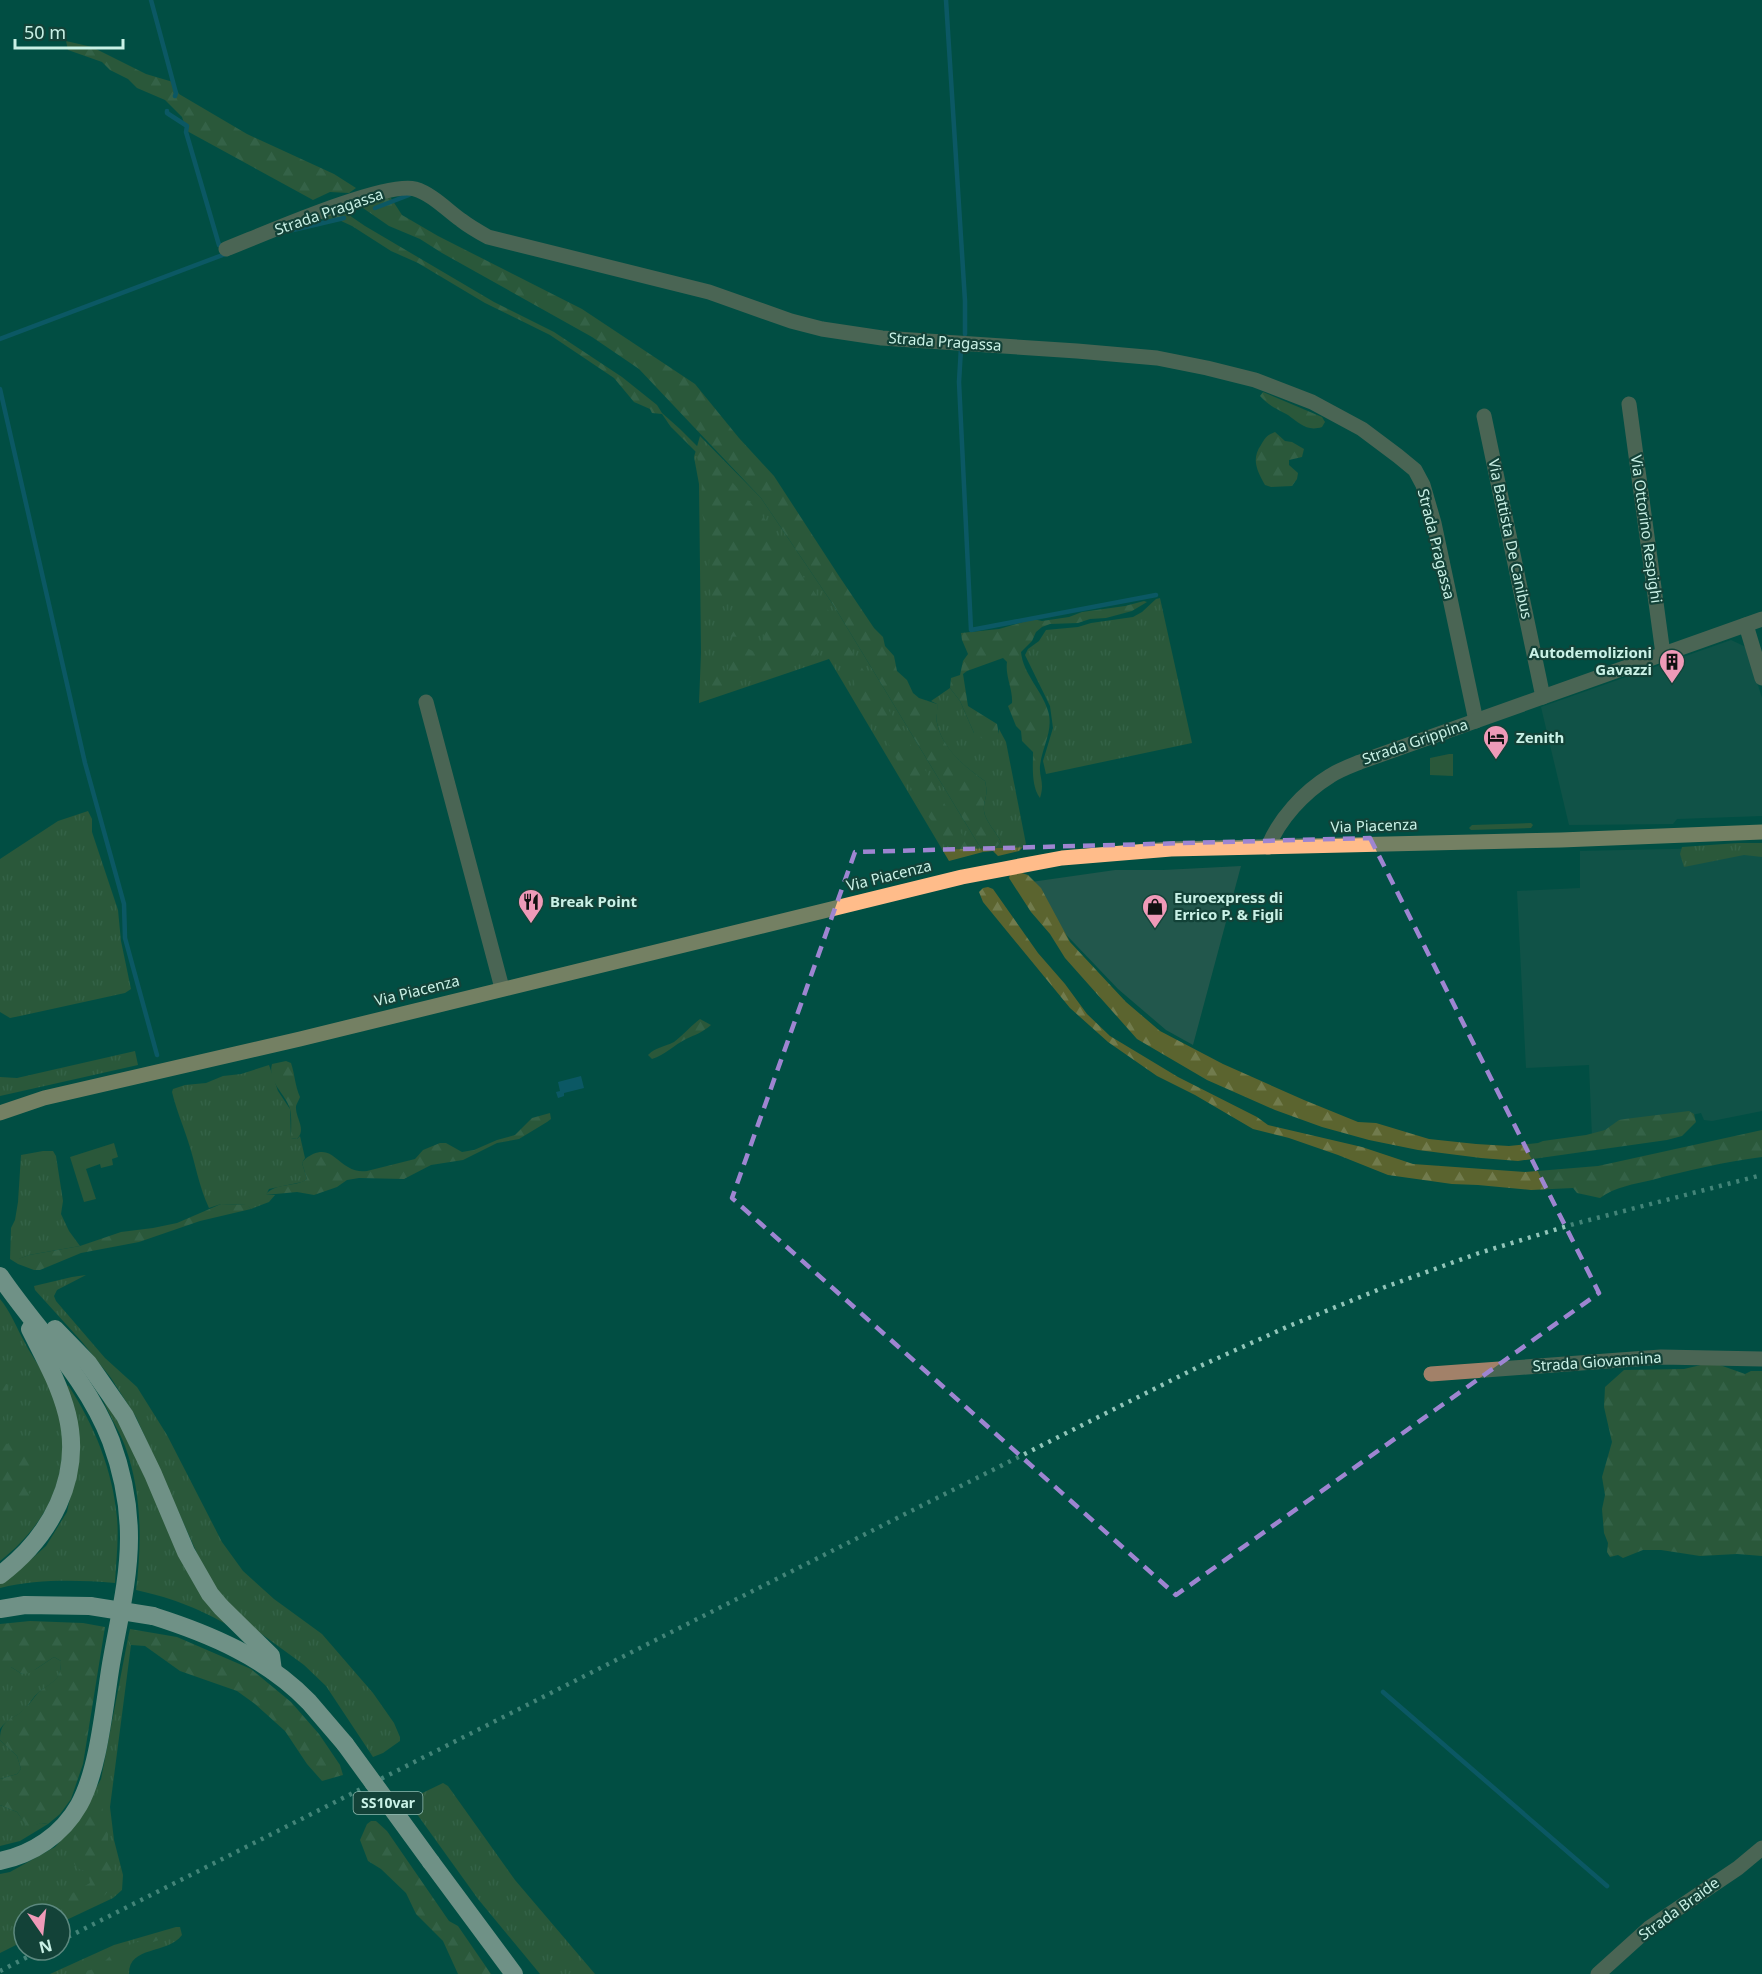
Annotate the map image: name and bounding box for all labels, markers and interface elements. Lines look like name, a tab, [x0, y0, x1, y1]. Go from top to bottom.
scale bar	[15, 12, 123, 50]
text: 50 m	[24, 20, 66, 44]
street label: Strada Pragassa	[272, 183, 385, 239]
street label: Strada Pragassa	[888, 327, 1002, 355]
street label: Via Ottorino Respighi	[1627, 453, 1667, 604]
street label: Via Battista De Canibus	[1484, 457, 1538, 621]
street label: Strada Pragassa	[1414, 486, 1460, 601]
place label: Autodemolizioni Gavazzi	[1529, 642, 1652, 679]
building icon: Autodemolizioni Gavazzi	[1657, 647, 1687, 685]
street label: Strada Grippina	[1359, 714, 1470, 768]
hotel icon: Zenith	[1481, 723, 1511, 761]
place label: Zenith	[1516, 727, 1564, 747]
street label: Via Piacenza	[1330, 813, 1418, 837]
street label: Via Piacenza	[844, 855, 933, 895]
restaurant icon: Break Point	[516, 887, 546, 925]
place label: Euroexpress di Errico P. & Figli	[1174, 887, 1283, 924]
place label: Break Point	[550, 891, 637, 911]
shop icon: Euroexpress di Errico P. & Figli	[1140, 892, 1170, 930]
street label: Via Piacenza	[372, 970, 461, 1010]
street label: Strada Giovannina	[1532, 1347, 1662, 1375]
road number: SS10var	[354, 1792, 422, 1814]
street label: Strada Braide	[1634, 1872, 1723, 1944]
north arrow	[12, 1902, 72, 1962]
text: N	[37, 1934, 55, 1959]

